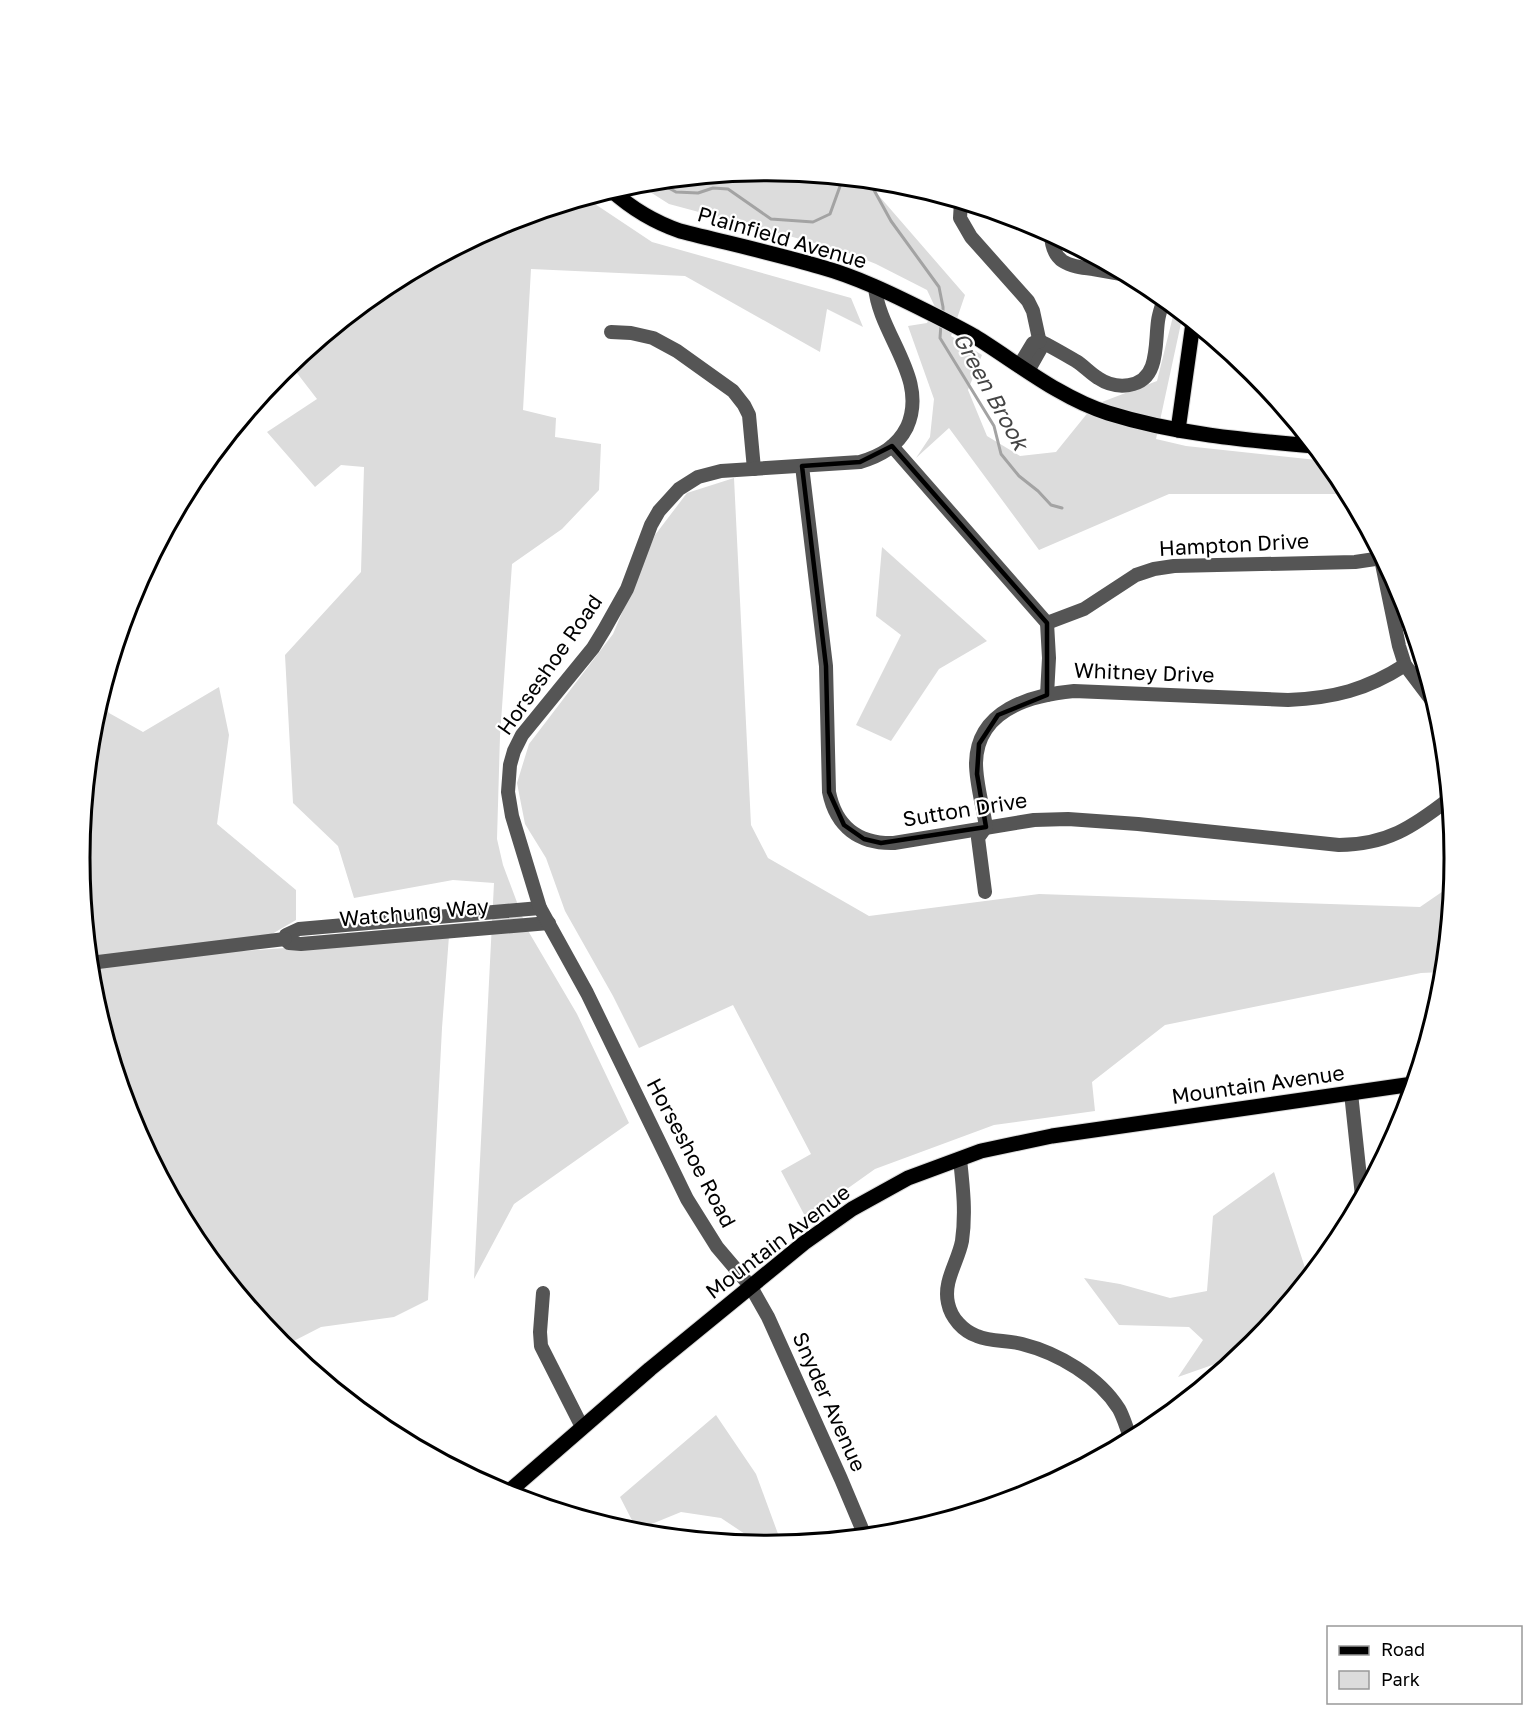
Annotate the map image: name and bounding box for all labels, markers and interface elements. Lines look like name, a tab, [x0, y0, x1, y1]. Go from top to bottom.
street label: Plainfield Avenue	[694, 200, 870, 274]
water label: Green Brook	[948, 327, 1036, 457]
street label: Hampton Drive	[1158, 527, 1310, 561]
street label: Horseshoe Road	[491, 589, 607, 740]
street label: Whitney Drive	[1073, 657, 1215, 687]
street label: Sutton Drive	[901, 786, 1029, 832]
street label: Watchung Way	[338, 892, 490, 931]
street label: Mountain Avenue	[1170, 1059, 1346, 1109]
street label: Horseshoe Road	[642, 1073, 742, 1232]
street label: Mountain Avenue	[700, 1178, 855, 1304]
street label: Snyder Avenue	[788, 1328, 872, 1475]
legend	[1327, 1626, 1522, 1704]
text: Road	[1381, 1638, 1425, 1660]
text: Park	[1381, 1668, 1420, 1690]

